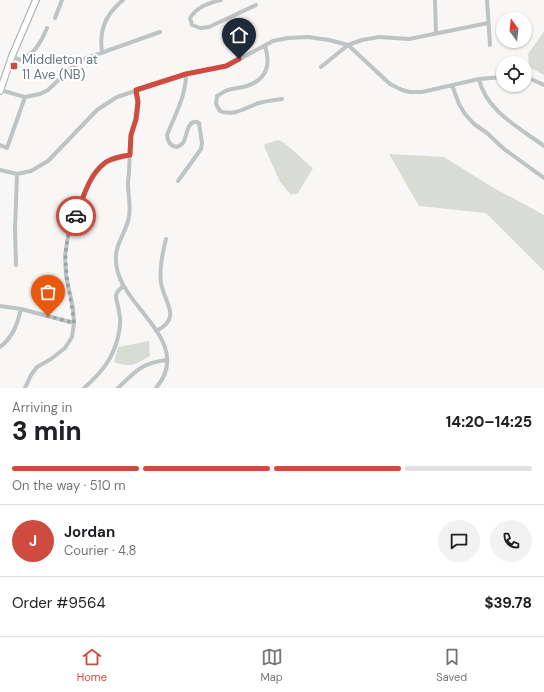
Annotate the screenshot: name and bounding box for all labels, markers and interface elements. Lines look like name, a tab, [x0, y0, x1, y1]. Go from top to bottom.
north arrow	[496, 12, 532, 48]
map controls	[496, 12, 532, 92]
pin	[222, 18, 256, 59]
icon: home	[228, 24, 250, 46]
place label: Middleton at 11 Ave (NB)	[22, 51, 98, 83]
button: locate	[496, 56, 532, 92]
marker: Middleton at 11 Ave (NB)	[9, 61, 19, 71]
courier	[56, 196, 96, 236]
icon: car	[65, 205, 87, 227]
pin	[31, 275, 65, 316]
icon: bag	[37, 281, 59, 303]
text: Arriving in	[12, 399, 72, 416]
text: 14:20–14:25	[446, 412, 532, 432]
text: 3 min	[12, 414, 82, 448]
text: On the way · 510 m	[12, 477, 126, 494]
button: chat	[438, 520, 480, 562]
button: phone	[490, 520, 532, 562]
text: Jordan	[64, 522, 115, 542]
text: J	[29, 531, 37, 551]
text: Courier · 4.8	[64, 542, 136, 559]
text: Order #9564	[12, 593, 106, 613]
text: $39.78	[484, 593, 532, 613]
tab: Home	[77, 646, 107, 684]
tab: Map	[261, 646, 283, 684]
tab: Saved	[436, 646, 467, 684]

